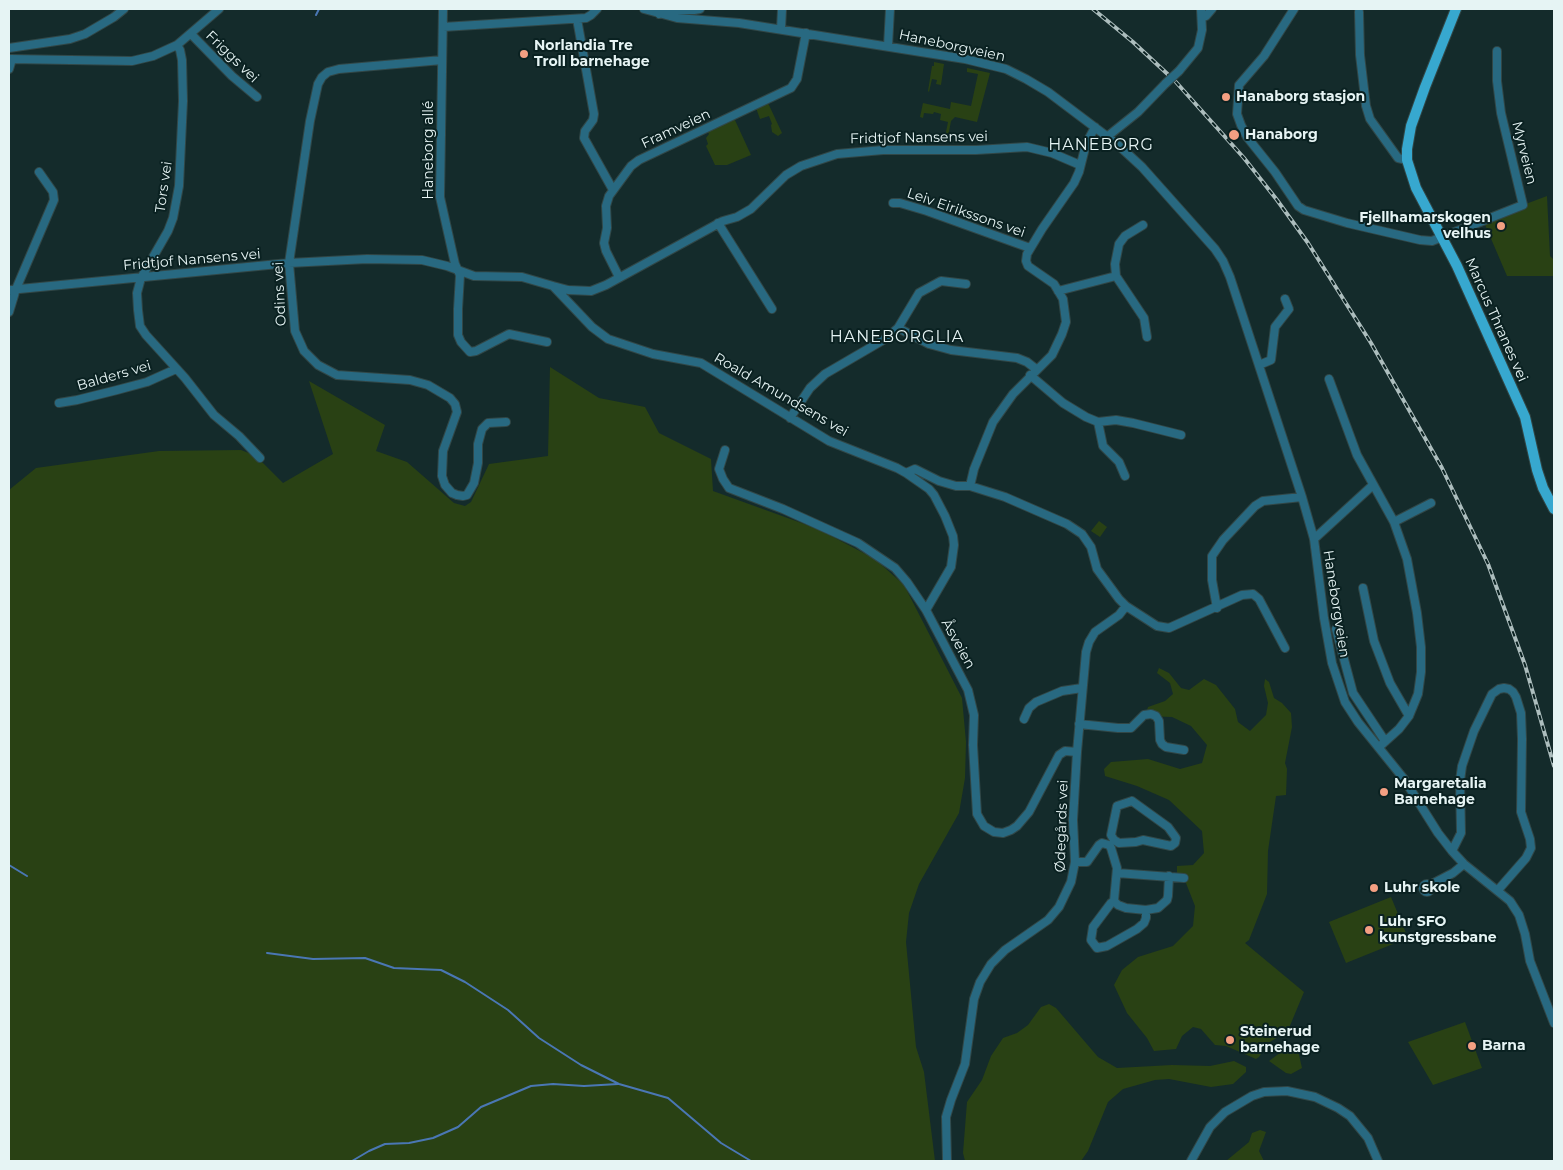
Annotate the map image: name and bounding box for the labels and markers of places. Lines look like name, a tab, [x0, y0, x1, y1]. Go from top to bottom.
place label: Norlandia Tre Troll barnehage	[534, 38, 650, 70]
marker: Norlandia Tre Troll barnehage	[518, 48, 530, 60]
place label: Hanaborg stasjon	[1236, 89, 1365, 105]
marker: Hanaborg stasjon	[1220, 91, 1232, 103]
place label: Hanaborg	[1245, 127, 1318, 143]
marker: Hanaborg	[1227, 128, 1241, 142]
place label: Fjellhamarskogen velhus	[1359, 210, 1491, 242]
marker: Fjellhamarskogen velhus	[1495, 220, 1507, 232]
place label: Margaretalia Barnehage	[1394, 776, 1487, 809]
marker: Margaretalia Barnehage	[1378, 786, 1390, 798]
place label: Luhr skole	[1384, 880, 1460, 896]
marker: Luhr skole	[1368, 882, 1380, 894]
place label: Luhr SFO kunstgressbane	[1379, 914, 1497, 946]
marker: Luhr SFO kunstgressbane	[1363, 924, 1375, 936]
place label: Steinerud barnehage	[1240, 1024, 1320, 1056]
marker: Steinerud barnehage	[1224, 1034, 1236, 1046]
place label: Barna	[1482, 1038, 1526, 1054]
marker: Barna	[1466, 1040, 1478, 1052]

